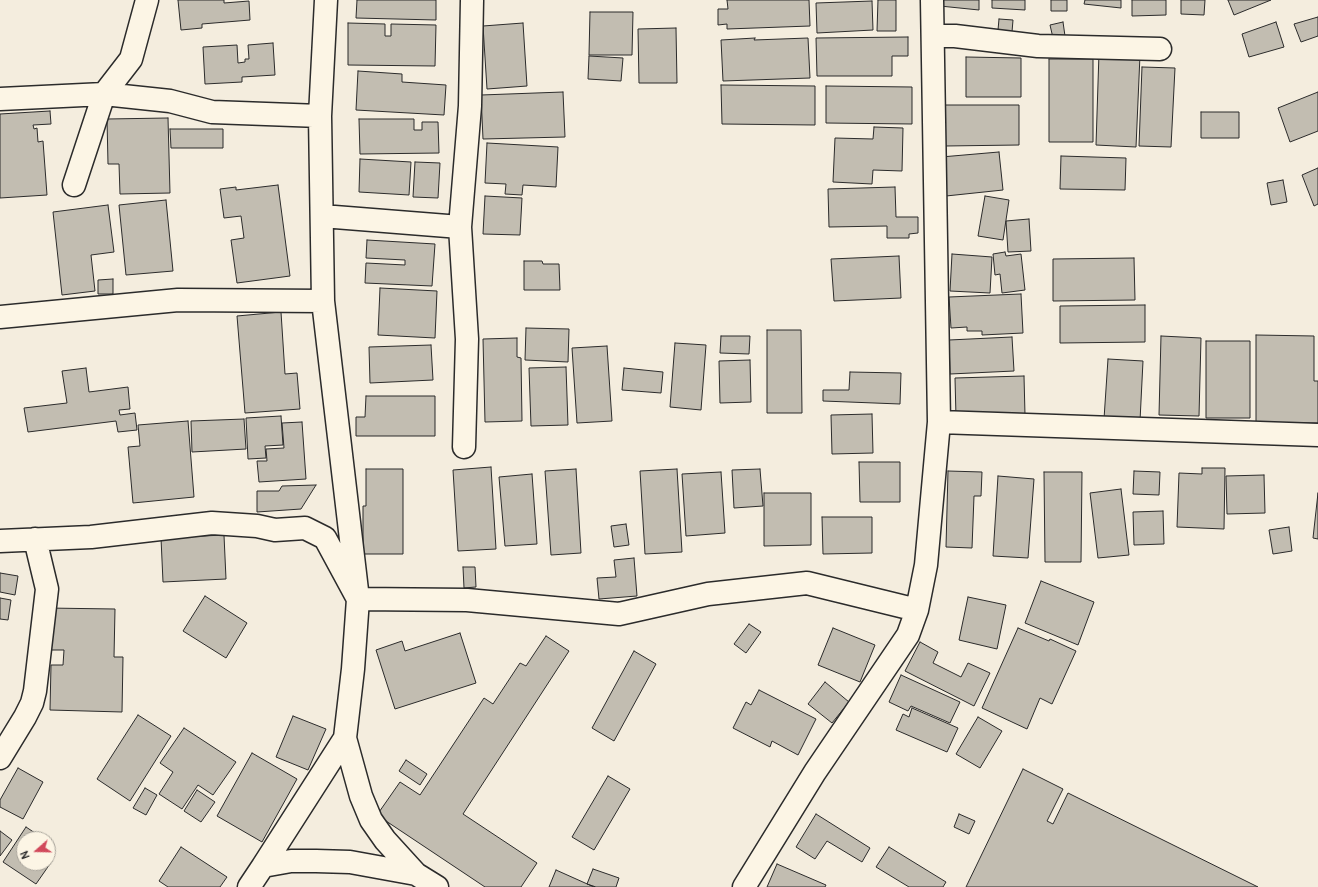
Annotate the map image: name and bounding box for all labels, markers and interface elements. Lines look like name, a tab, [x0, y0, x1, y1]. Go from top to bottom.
north arrow	[16, 831, 56, 871]
text: N	[18, 849, 33, 861]

